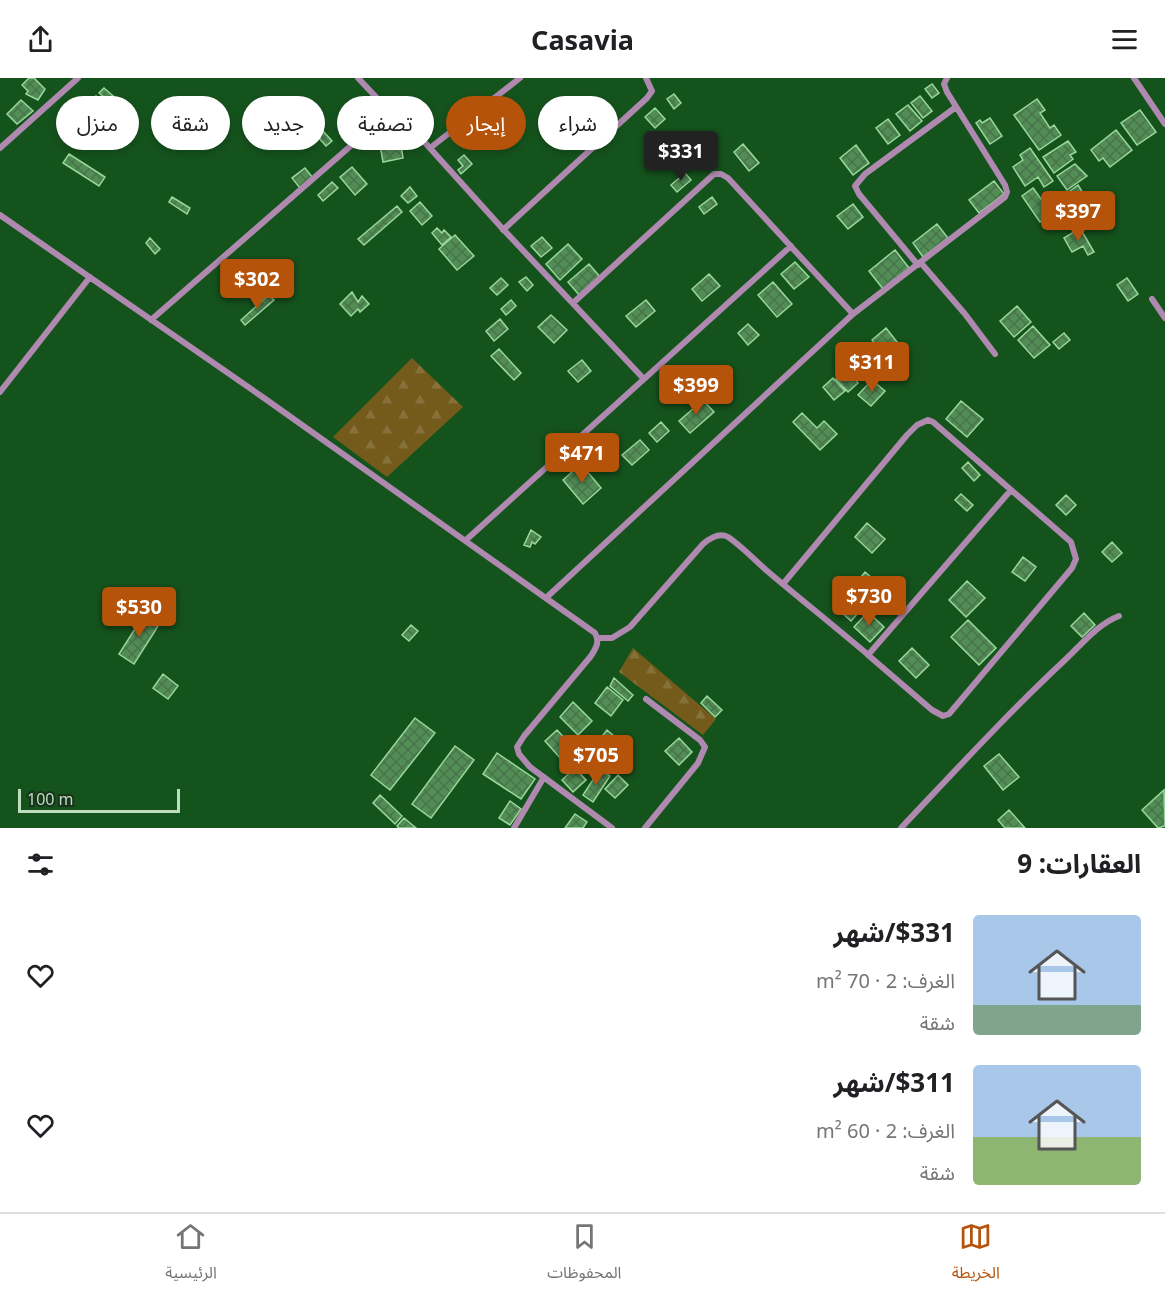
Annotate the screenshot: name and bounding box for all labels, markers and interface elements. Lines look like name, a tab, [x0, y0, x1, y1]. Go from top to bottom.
text: Casavia	[531, 21, 634, 58]
icon: share	[24, 23, 57, 56]
icon: menu	[1108, 23, 1141, 56]
chip: منزل	[56, 96, 139, 150]
chip: شقة	[151, 96, 230, 150]
chip: جديد	[242, 96, 325, 150]
chip: تصفية	[337, 96, 434, 150]
chip: إيجار	[446, 96, 526, 150]
chip: شراء	[538, 96, 618, 150]
pin: $331	[645, 131, 717, 182]
text: $331	[658, 137, 704, 164]
pin: $397	[1042, 191, 1114, 242]
text: $397	[1055, 197, 1101, 224]
pin: $302	[221, 259, 293, 310]
text: $302	[234, 265, 280, 292]
pin: $311	[836, 342, 908, 393]
text: $311	[849, 348, 895, 375]
pin: $399	[660, 365, 732, 416]
text: $399	[673, 371, 719, 398]
pin: $471	[546, 433, 618, 484]
text: $471	[559, 439, 605, 466]
pin: $730	[833, 576, 905, 627]
text: $730	[846, 582, 892, 609]
pin: $530	[103, 587, 175, 638]
text: $530	[116, 593, 162, 620]
pin: $705	[560, 735, 632, 786]
text: $705	[573, 741, 619, 768]
scale bar	[18, 786, 180, 814]
text: 100 m	[27, 788, 74, 810]
text: العقارات: 9	[1017, 845, 1141, 881]
icon: filters	[24, 848, 57, 881]
text: $331/شهر	[833, 914, 955, 950]
icon: home	[1021, 939, 1093, 1011]
icon: heart	[24, 959, 57, 992]
text: الغرف: 2 · 70 m²	[816, 967, 955, 994]
text: شقة	[920, 1009, 955, 1036]
text: $311/شهر	[833, 1064, 955, 1100]
icon: home	[1021, 1089, 1093, 1161]
icon: heart	[24, 1109, 57, 1142]
text: الغرف: 2 · 60 m²	[816, 1117, 955, 1144]
text: شقة	[920, 1159, 955, 1186]
tab: الرئيسية	[165, 1220, 217, 1290]
tab: المحفوظات	[547, 1220, 621, 1290]
tab: الخريطة	[952, 1220, 1000, 1290]

